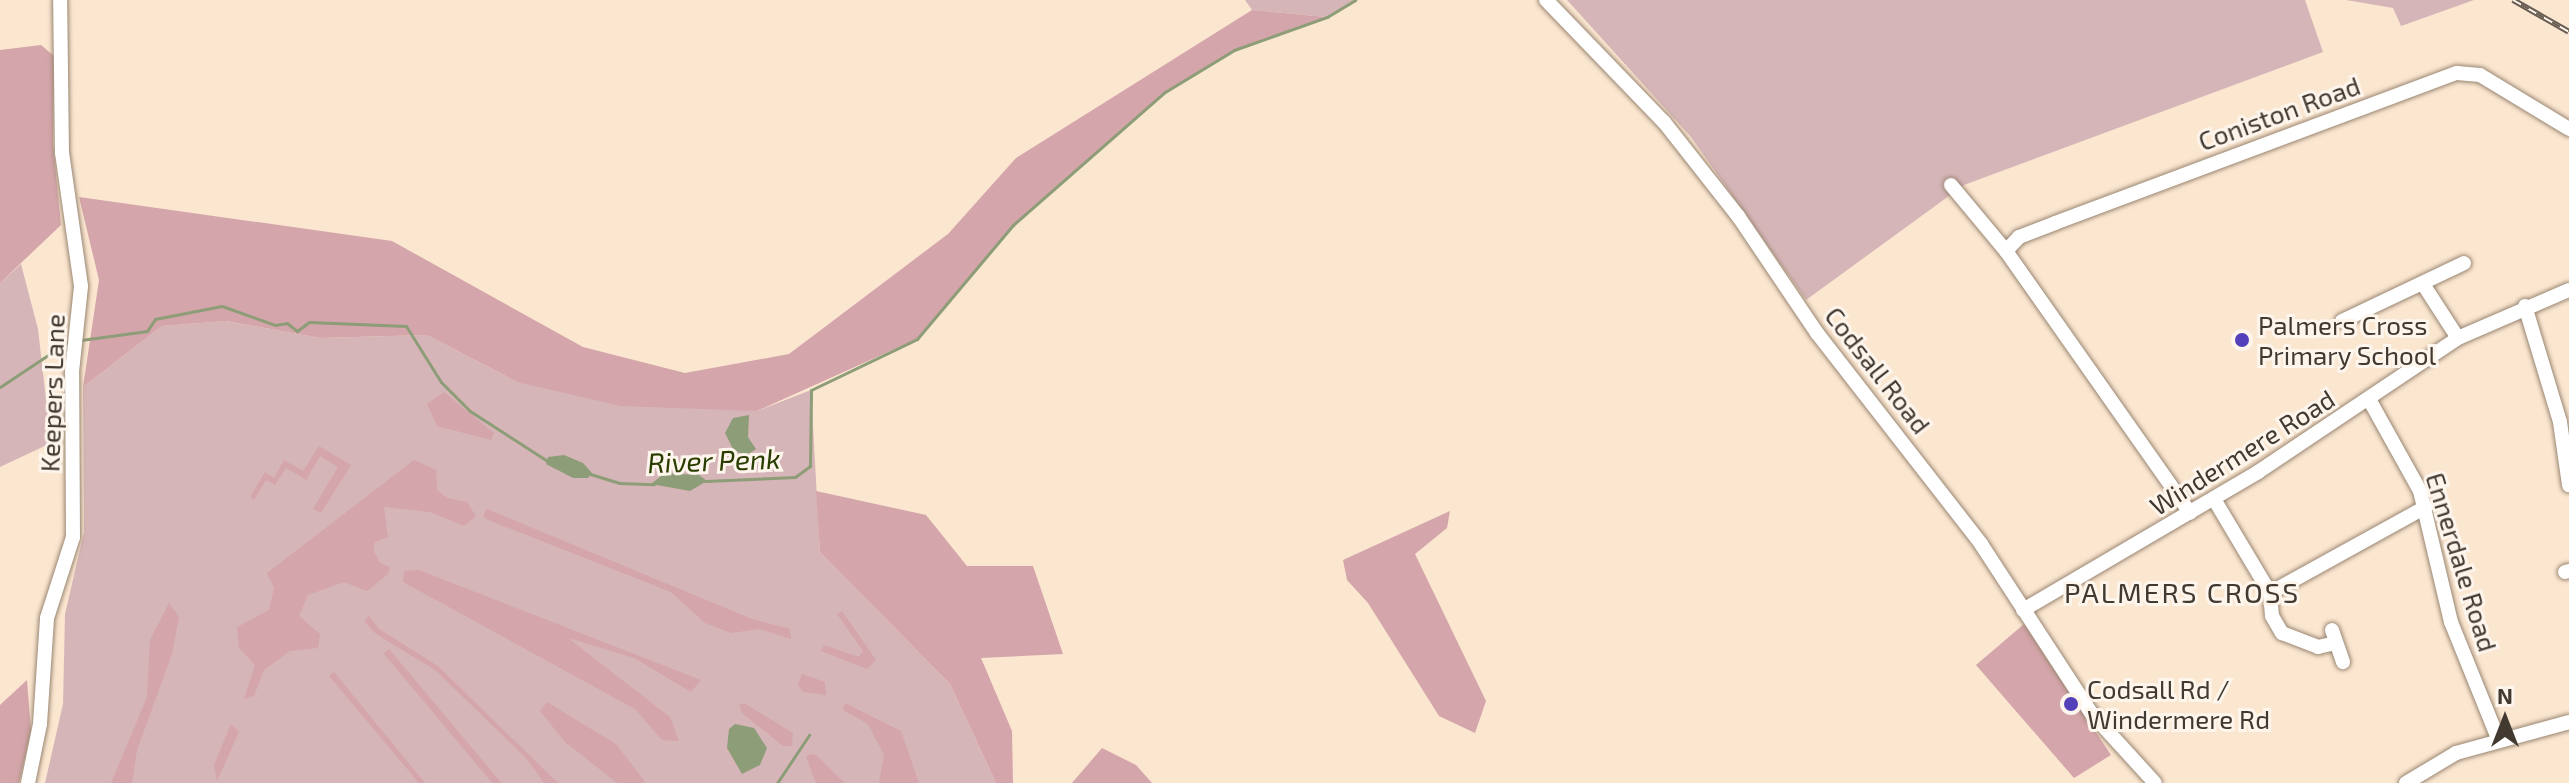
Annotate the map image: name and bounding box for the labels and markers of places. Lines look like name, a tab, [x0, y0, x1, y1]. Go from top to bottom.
place label: Palmers Cross Primary School	[2258, 309, 2437, 370]
marker: Palmers Cross Primary School	[2233, 331, 2251, 349]
place label: Codsall Rd / Windermere Rd	[2087, 673, 2270, 734]
marker: Codsall Rd / Windermere Rd	[2062, 695, 2080, 713]

